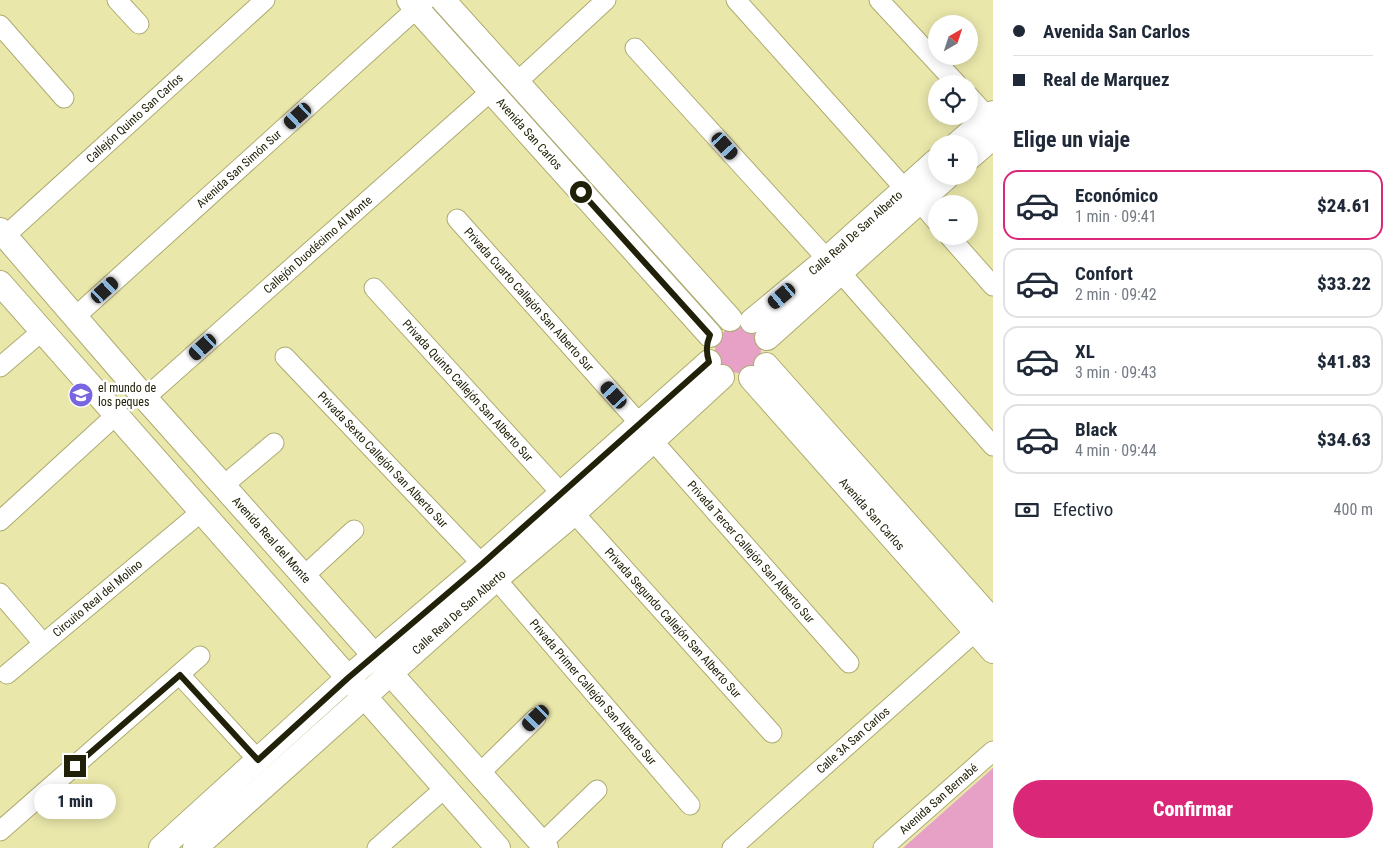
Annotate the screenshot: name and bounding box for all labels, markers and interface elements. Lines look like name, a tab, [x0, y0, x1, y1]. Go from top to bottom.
north arrow	[928, 15, 978, 65]
map controls	[928, 15, 978, 245]
text: Avenida San Carlos	[1043, 20, 1190, 43]
text: Real de Marquez	[1043, 68, 1170, 91]
street label: Callejón Quinto San Carlos	[83, 71, 186, 166]
button: locate	[928, 75, 978, 125]
street label: Avenida San Carlos	[494, 95, 565, 173]
car	[281, 100, 314, 132]
street label: Avenida San Simón Sur	[194, 127, 285, 211]
text: Elige un viaje	[1013, 127, 1130, 152]
car	[709, 130, 740, 162]
button: +	[928, 135, 978, 185]
route start	[570, 181, 592, 203]
icon: car	[1015, 183, 1060, 228]
text: Económico	[1075, 184, 1158, 207]
street label: Calle Real De San Alberto	[806, 188, 905, 278]
street label: Callejón Duodécimo Al Monte	[261, 193, 375, 296]
text: $24.61	[1317, 194, 1371, 217]
button: −	[928, 195, 978, 245]
text: 1 min · 09:41	[1075, 207, 1157, 226]
street label: Privada Cuarto Callejón San Alberto Sur	[461, 225, 597, 374]
icon: car	[1015, 261, 1060, 306]
text: Confort	[1075, 262, 1133, 285]
text: $33.22	[1317, 272, 1371, 295]
car	[88, 274, 121, 306]
car	[765, 281, 798, 311]
text: 2 min · 09:42	[1075, 285, 1157, 304]
street label: Privada Quinto Callejón San Alberto Sur	[400, 317, 536, 465]
car	[186, 331, 219, 363]
icon: car	[1015, 339, 1060, 384]
text: XL	[1075, 340, 1095, 363]
text: $41.83	[1317, 350, 1371, 373]
text: 3 min · 09:43	[1075, 363, 1157, 382]
car	[598, 379, 629, 411]
place label: el mundo de los peques	[98, 381, 156, 409]
school or university icon: el mundo de los peques	[68, 382, 94, 408]
street label: Privada Sexto Callejón San Alberto Sur	[315, 389, 451, 531]
icon: car	[1015, 417, 1060, 462]
text: Black	[1075, 418, 1117, 441]
text: $34.63	[1317, 428, 1371, 451]
text: 4 min · 09:44	[1075, 441, 1157, 460]
street label: Avenida San Carlos	[836, 475, 907, 553]
street label: Privada Tercer Callejón San Alberto Sur	[684, 478, 818, 626]
street label: Avenida Real del Monte	[229, 494, 314, 586]
icon: cash	[1013, 496, 1041, 524]
text: Efectivo	[1053, 498, 1113, 521]
text: 400 m	[1334, 500, 1373, 519]
street label: Privada Segundo Callejón San Alberto Sur	[602, 545, 744, 701]
street label: Circuito Real del Molino	[50, 557, 145, 640]
street label: Calle Real De San Alberto	[409, 567, 508, 657]
street label: Privada Primer Callejón San Alberto Sur	[527, 616, 660, 768]
car	[519, 702, 552, 734]
street label: Calle 3A San Carlos	[814, 704, 893, 777]
route end	[64, 755, 86, 777]
street label: Avenida San Bernabé	[896, 761, 981, 837]
button: Confirmar	[1013, 780, 1373, 838]
callout: 1 min	[34, 784, 116, 818]
text: 1 min	[57, 792, 93, 811]

